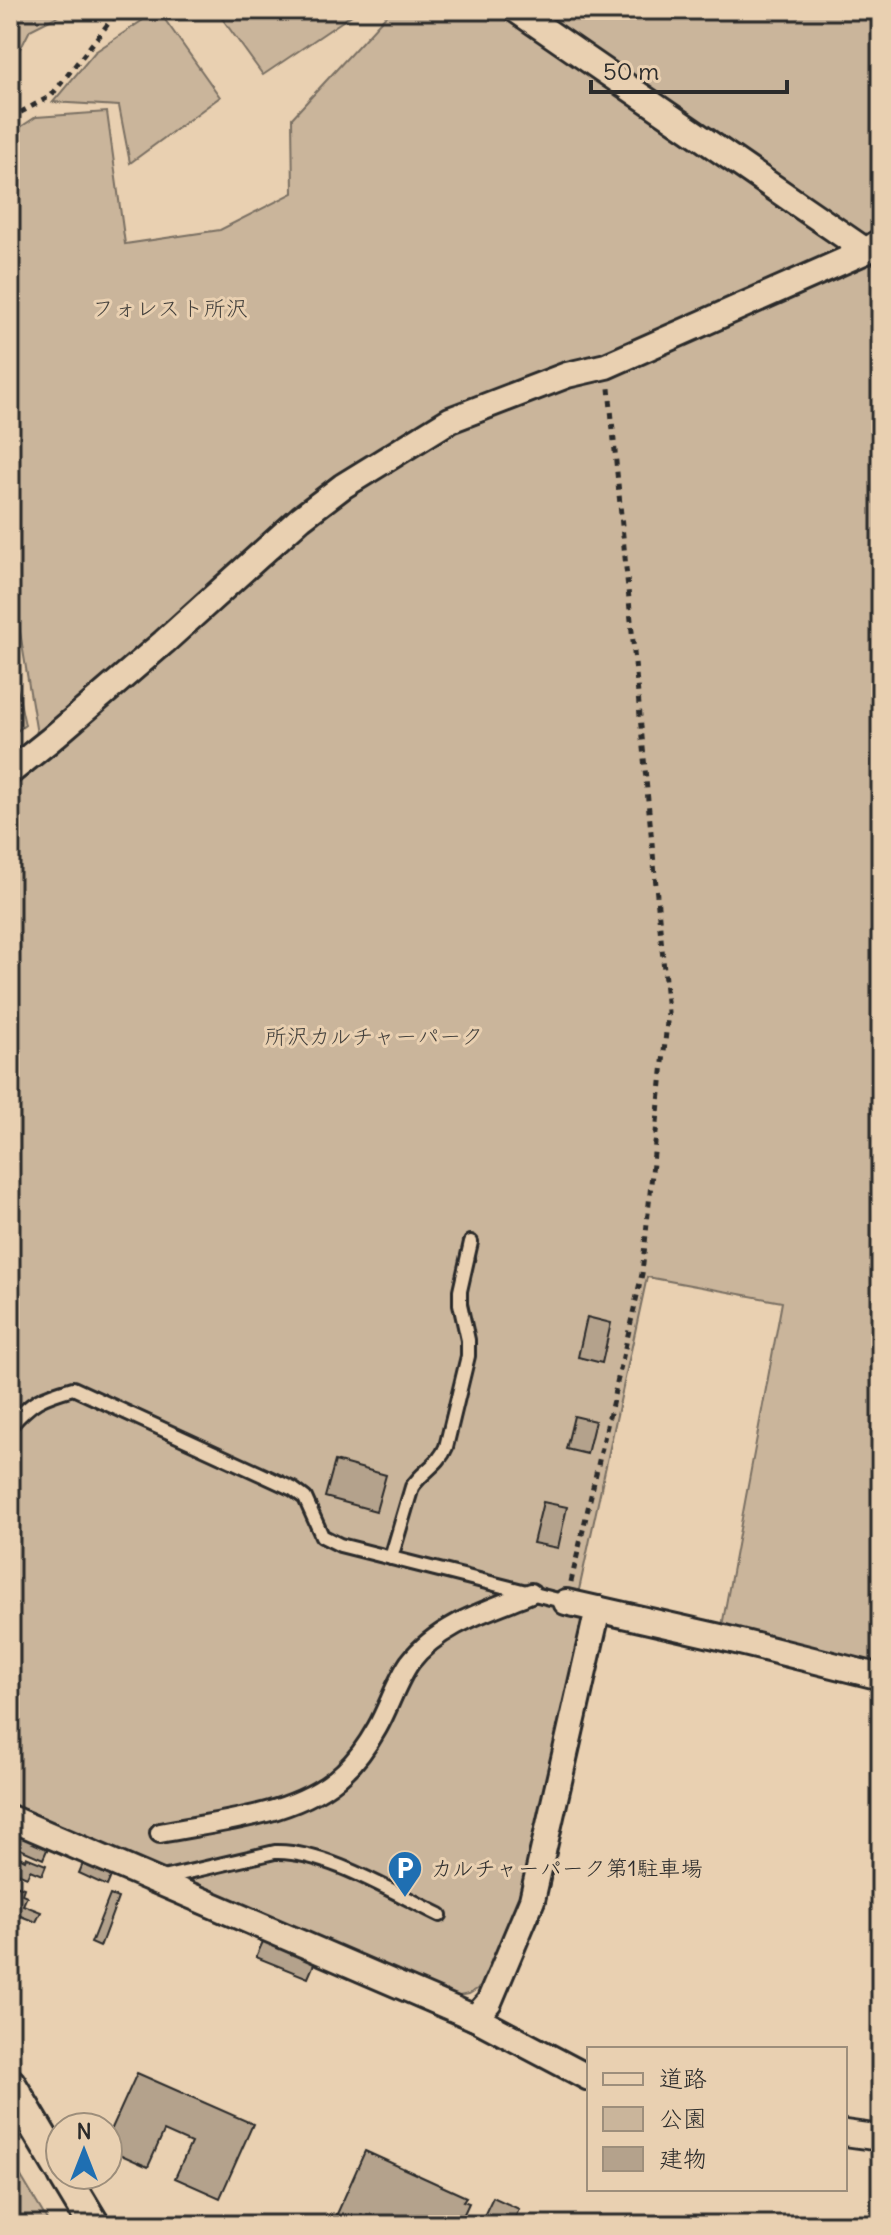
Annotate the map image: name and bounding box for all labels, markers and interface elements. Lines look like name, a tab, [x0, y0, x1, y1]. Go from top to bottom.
scale bar	[591, 44, 787, 94]
text: 50 m	[603, 56, 659, 86]
park label: フォレスト所沢	[92, 294, 248, 322]
park label: 所沢カルチャーパーク	[265, 1022, 483, 1050]
parking icon: カルチャーパーク第1駐車場	[386, 1849, 424, 1899]
place label: カルチャーパーク第1駐車場	[431, 1854, 702, 1882]
legend	[587, 2047, 847, 2191]
text: 道路	[659, 2063, 707, 2093]
text: 公園	[659, 2103, 707, 2133]
north arrow	[44, 2111, 124, 2191]
text: N	[76, 2117, 92, 2145]
text: 建物	[659, 2143, 707, 2173]

